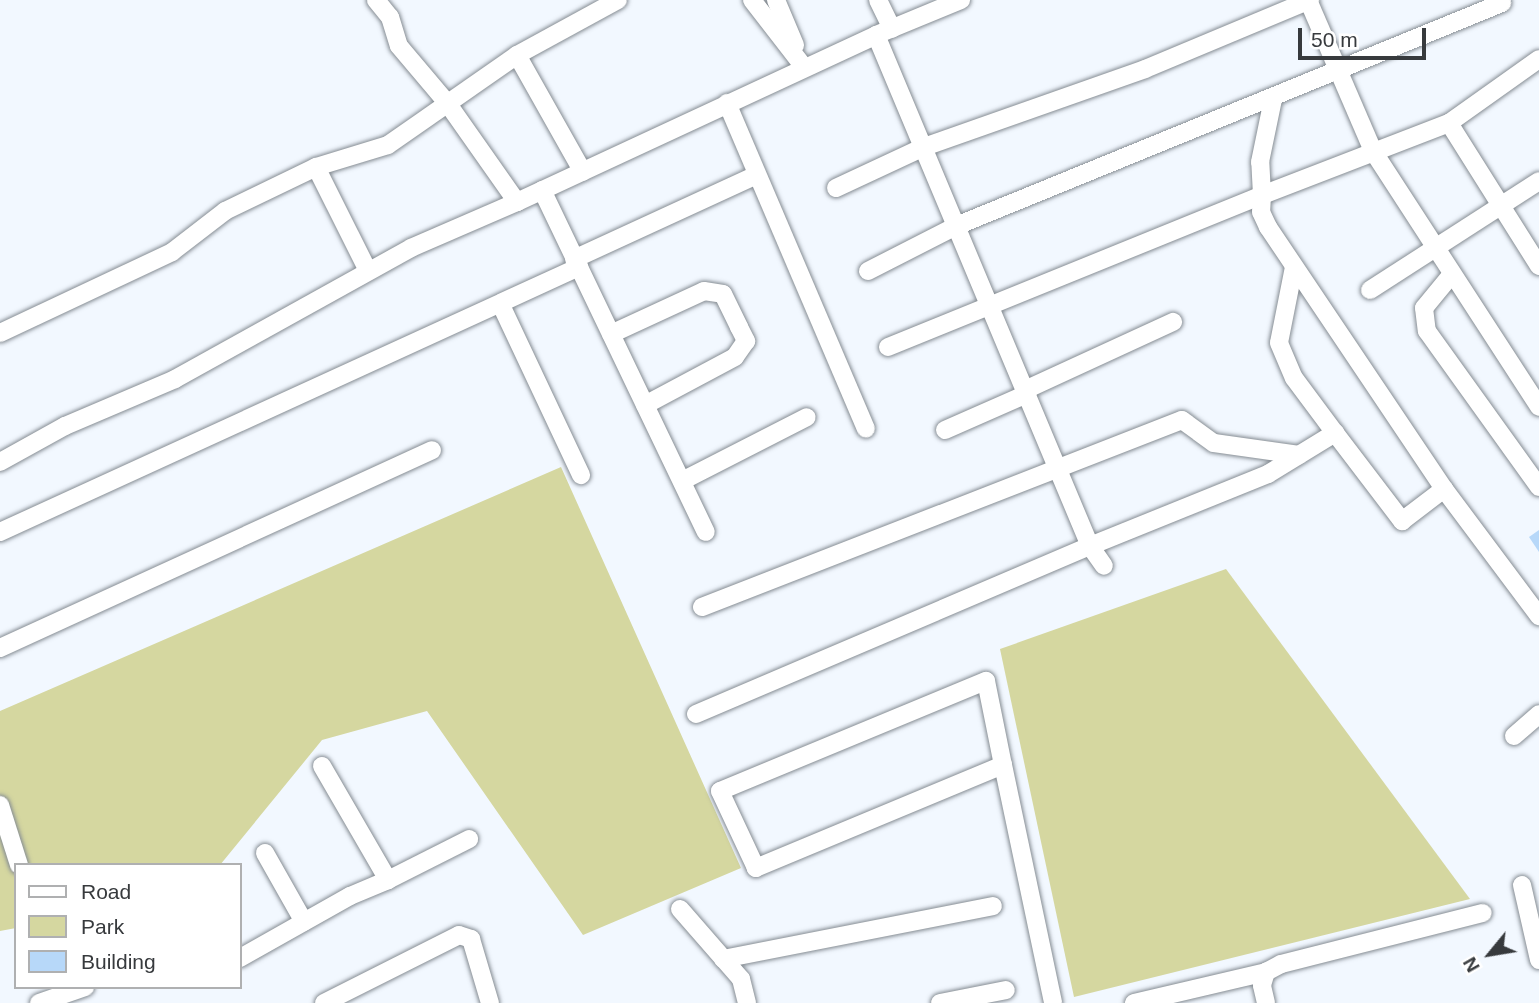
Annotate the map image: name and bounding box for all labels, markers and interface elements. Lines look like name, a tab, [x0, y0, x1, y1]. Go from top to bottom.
scale bar	[1301, 14, 1429, 58]
text: 50 m	[1311, 28, 1358, 51]
legend	[14, 863, 242, 989]
text: Road	[81, 880, 131, 903]
text: Park	[81, 915, 124, 938]
north arrow	[1455, 919, 1525, 989]
text: Building	[81, 950, 156, 973]
text: N	[1459, 954, 1484, 976]

